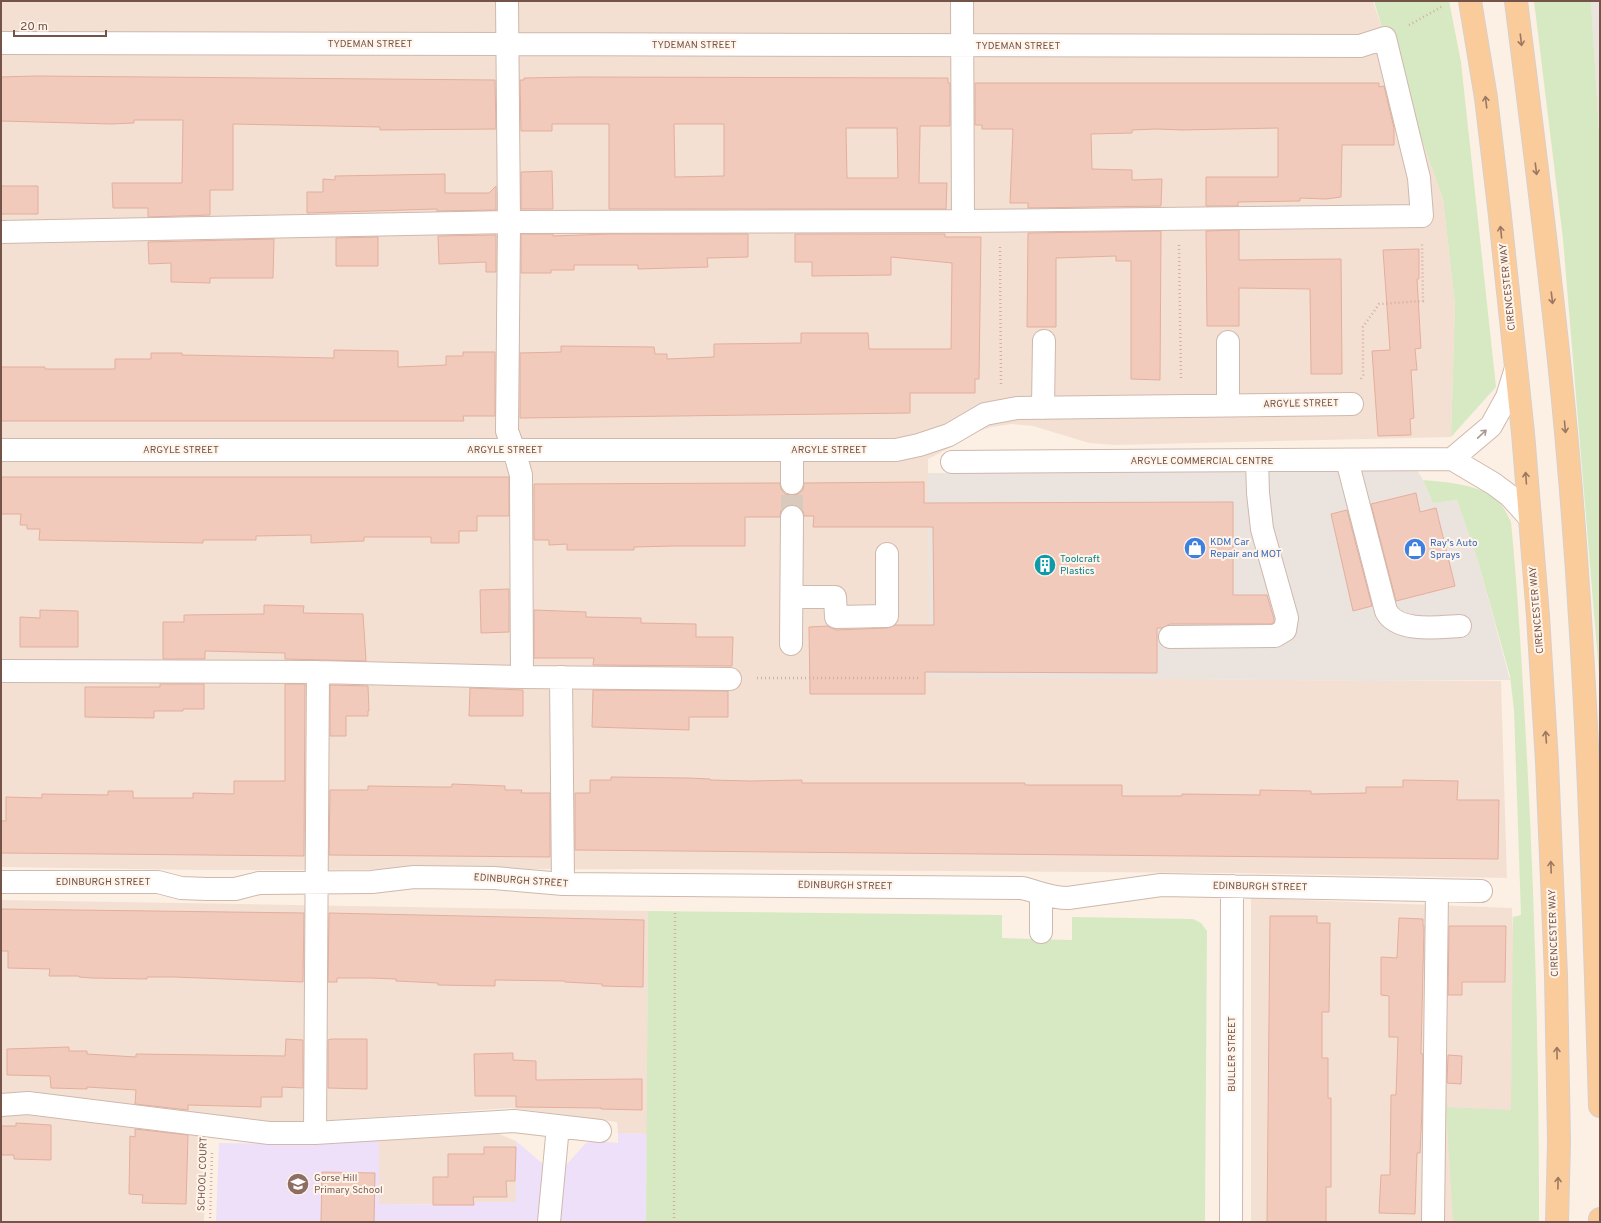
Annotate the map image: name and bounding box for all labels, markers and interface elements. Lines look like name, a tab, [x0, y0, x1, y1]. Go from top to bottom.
scale bar	[14, 12, 106, 38]
text: 20 m	[20, 19, 48, 35]
one-way arrow	[1517, 33, 1525, 46]
street label: TYDEMAN STREET	[328, 38, 412, 51]
street label: TYDEMAN STREET	[652, 39, 736, 52]
street label: TYDEMAN STREET	[976, 40, 1060, 53]
one-way arrow	[1483, 96, 1490, 109]
one-way arrow	[1532, 162, 1540, 175]
one-way arrow	[1498, 225, 1505, 238]
street label: CIRENCESTER WAY	[1497, 242, 1519, 331]
one-way arrow	[1548, 291, 1555, 304]
street label: ARGYLE STREET	[1263, 397, 1339, 411]
one-way arrow	[1562, 420, 1569, 433]
one-way arrow	[1477, 430, 1487, 439]
street label: ARGYLE STREET	[143, 444, 219, 457]
street label: ARGYLE STREET	[467, 444, 543, 457]
street label: ARGYLE STREET	[791, 444, 867, 457]
street label: ARGYLE COMMERCIAL CENTRE	[1131, 455, 1273, 468]
one-way arrow	[1522, 472, 1529, 485]
shop icon: KDM Car Repair and MOT	[1182, 535, 1208, 561]
place label: KDM Car Repair and MOT	[1210, 536, 1282, 561]
shop icon: Ray's Auto Sprays	[1402, 536, 1428, 562]
place label: Ray's Auto Sprays	[1430, 537, 1478, 562]
building icon: Toolcraft Plastics	[1032, 552, 1058, 578]
place label: Toolcraft Plastics	[1060, 553, 1100, 578]
street label: CIRENCESTER WAY	[1527, 565, 1547, 654]
one-way arrow	[1542, 731, 1549, 744]
one-way arrow	[1548, 861, 1555, 874]
street label: EDINBURGH STREET	[473, 871, 569, 891]
street label: EDINBURGH STREET	[56, 876, 150, 889]
street label: EDINBURGH STREET	[798, 879, 893, 893]
street label: EDINBURGH STREET	[1213, 880, 1308, 894]
street label: CIRENCESTER WAY	[1546, 888, 1562, 977]
street label: BULLER STREET	[1226, 1016, 1239, 1092]
one-way arrow	[1554, 1047, 1561, 1060]
street label: SCHOOL COURT	[195, 1136, 211, 1211]
school or university icon: Gorse Hill Primary School	[285, 1171, 311, 1197]
place label: Gorse Hill Primary School	[314, 1172, 383, 1197]
one-way arrow	[1554, 1177, 1562, 1190]

